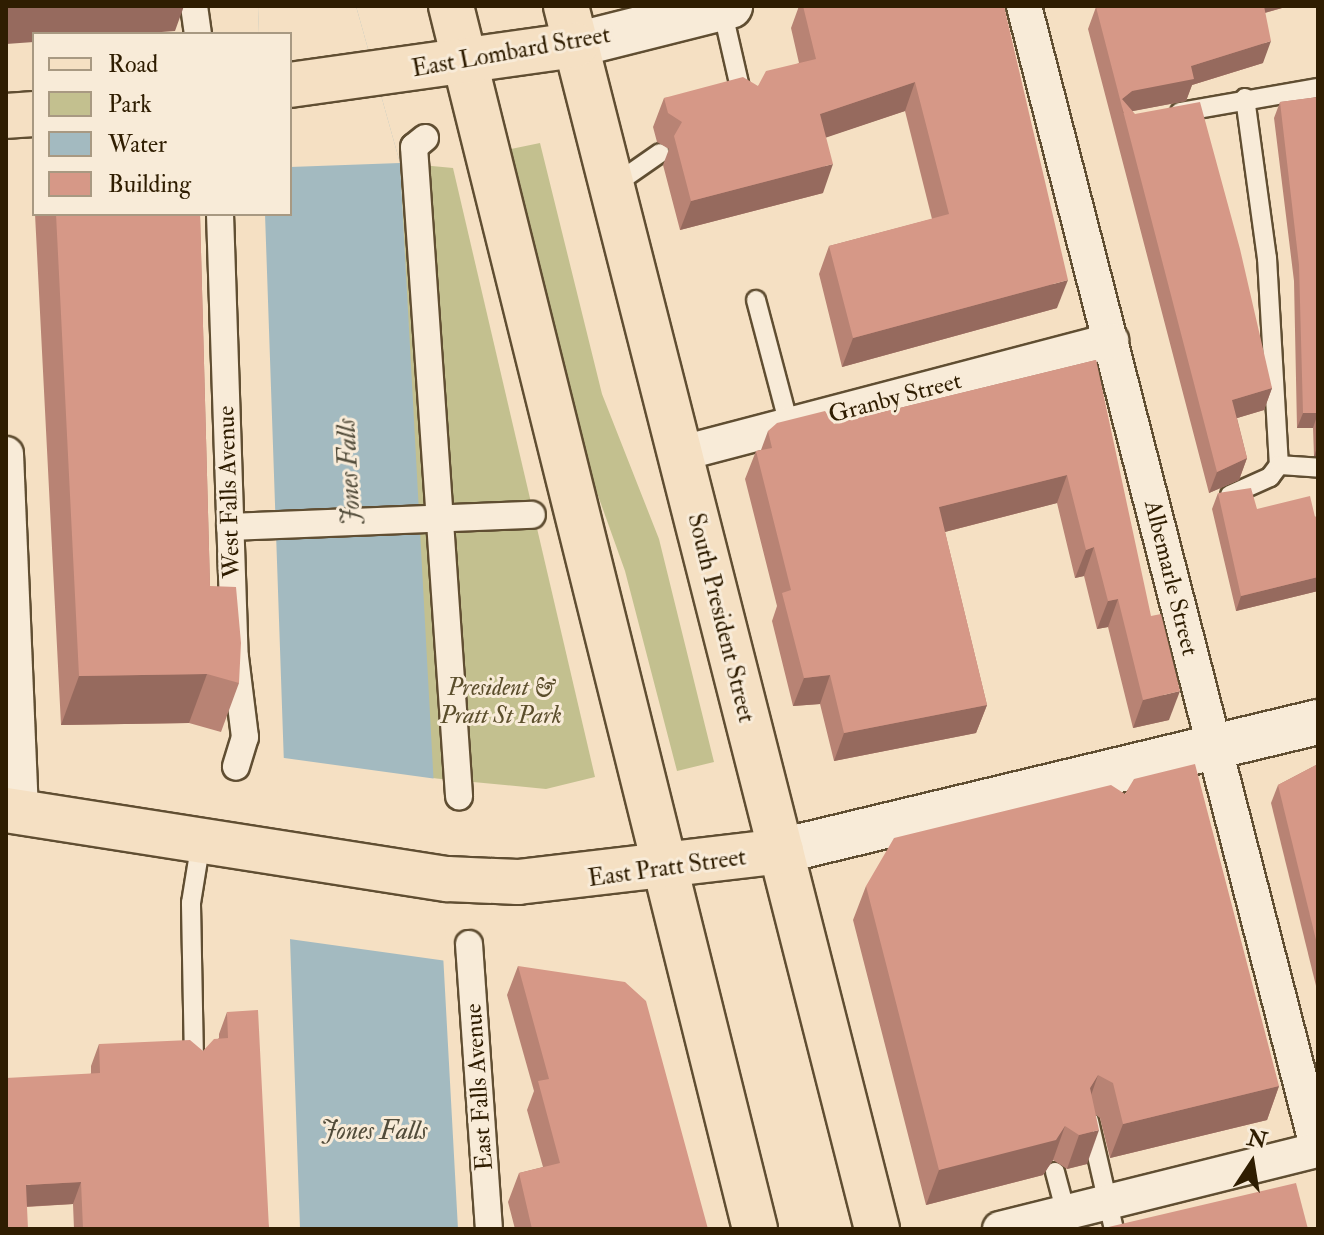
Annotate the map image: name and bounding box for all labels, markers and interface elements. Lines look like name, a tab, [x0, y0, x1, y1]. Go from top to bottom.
street label: East Lombard Street	[410, 20, 612, 84]
legend	[32, 32, 292, 216]
text: Road	[108, 49, 158, 80]
text: Park	[108, 89, 152, 120]
text: Water	[108, 129, 167, 160]
text: Building	[108, 169, 191, 200]
street label: Granby Street	[825, 366, 965, 430]
street label: West Falls Avenue	[212, 405, 246, 579]
water label: Jones Falls	[332, 418, 368, 526]
street label: Albemarle Street	[1138, 497, 1204, 659]
street label: South President Street	[681, 510, 761, 726]
park label: President & Pratt St Park	[440, 674, 562, 730]
street label: East Pratt Street	[586, 843, 748, 893]
street label: East Falls Avenue	[459, 1002, 499, 1172]
water label: Jones Falls	[321, 1116, 427, 1148]
north arrow	[1212, 1123, 1292, 1203]
text: N	[1244, 1124, 1270, 1155]

